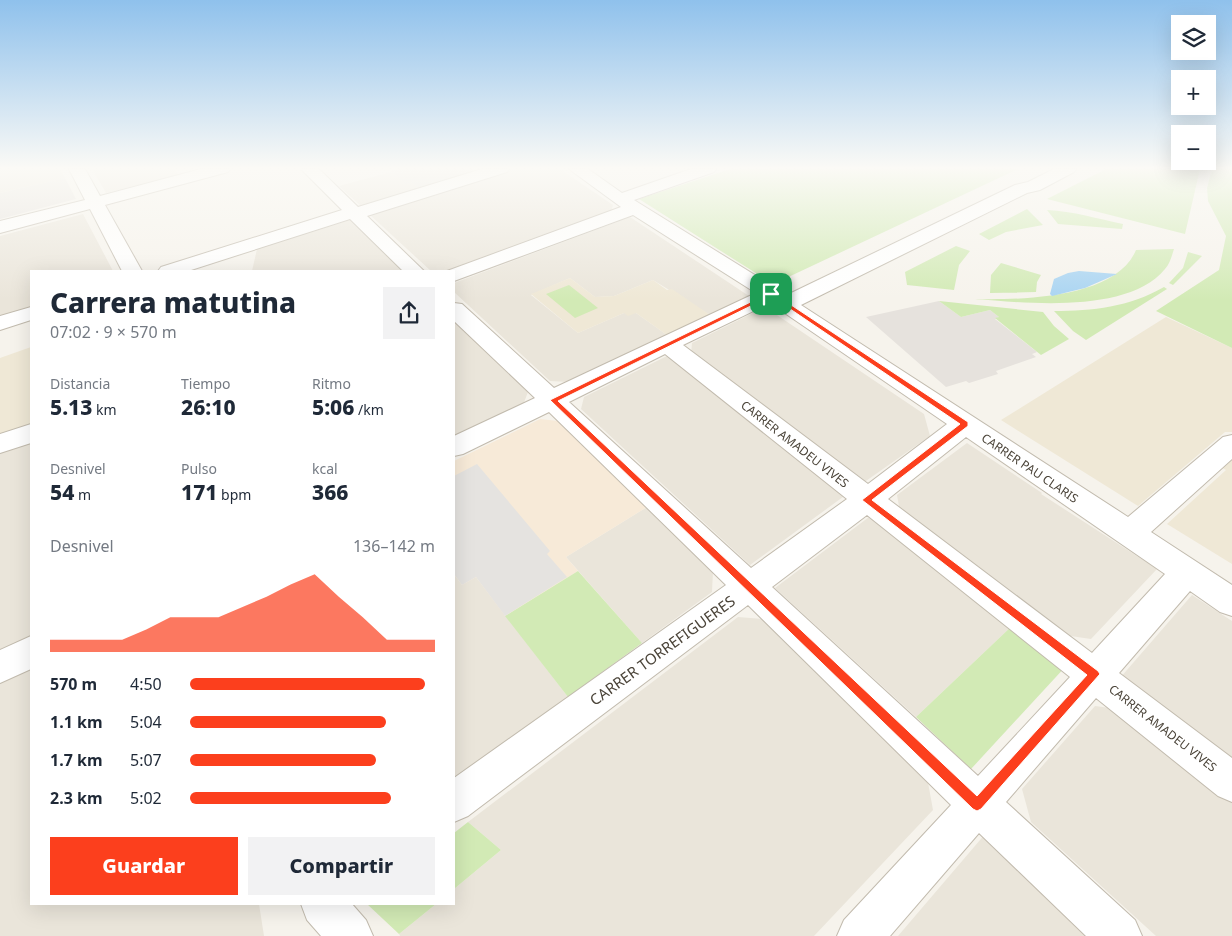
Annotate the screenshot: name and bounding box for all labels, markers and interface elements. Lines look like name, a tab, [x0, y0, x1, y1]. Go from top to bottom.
map controls	[1171, 15, 1216, 170]
button: layers	[1171, 15, 1216, 60]
button: +	[1171, 70, 1216, 115]
button: −	[1171, 125, 1216, 170]
pin	[750, 273, 792, 315]
icon: arrive	[757, 280, 785, 308]
text: Carrera matutina	[50, 283, 296, 321]
button: share	[383, 287, 435, 339]
text: 07:02 · 9 × 570 m	[50, 321, 177, 343]
text: Distancia	[50, 374, 110, 393]
text: Tiempo	[181, 374, 230, 393]
text: Ritmo	[312, 374, 351, 393]
text: 5.13	[50, 393, 92, 421]
text: 26:10	[181, 393, 236, 421]
text: 5:06	[312, 393, 354, 421]
street label: CARRER AMADEU VIVES	[737, 396, 853, 492]
text: km	[92, 400, 117, 419]
text: /km	[354, 400, 384, 419]
street label: CARRER PAU CLARIS	[978, 429, 1082, 507]
text: Desnivel	[50, 459, 106, 478]
text: Pulso	[181, 459, 217, 478]
text: kcal	[312, 459, 338, 478]
text: 54	[50, 478, 74, 506]
text: 171	[181, 478, 217, 506]
text: 366	[312, 478, 348, 506]
text: m	[74, 485, 91, 504]
text: bpm	[217, 485, 251, 504]
text: Desnivel	[50, 535, 114, 557]
text: 136–142 m	[353, 535, 435, 557]
street label: CARRER TORREFIGUERES	[585, 590, 739, 710]
text: 570 m	[50, 673, 97, 695]
text: 4:50	[130, 673, 162, 695]
street label: CARRER AMADEU VIVES	[1105, 680, 1221, 776]
text: 1.1 km	[50, 711, 102, 733]
text: 5:04	[130, 711, 162, 733]
text: 1.7 km	[50, 749, 102, 771]
text: 5:07	[130, 749, 162, 771]
text: 2.3 km	[50, 787, 102, 809]
text: 5:02	[130, 787, 162, 809]
button: Guardar	[50, 837, 238, 895]
button: Compartir	[248, 837, 435, 895]

